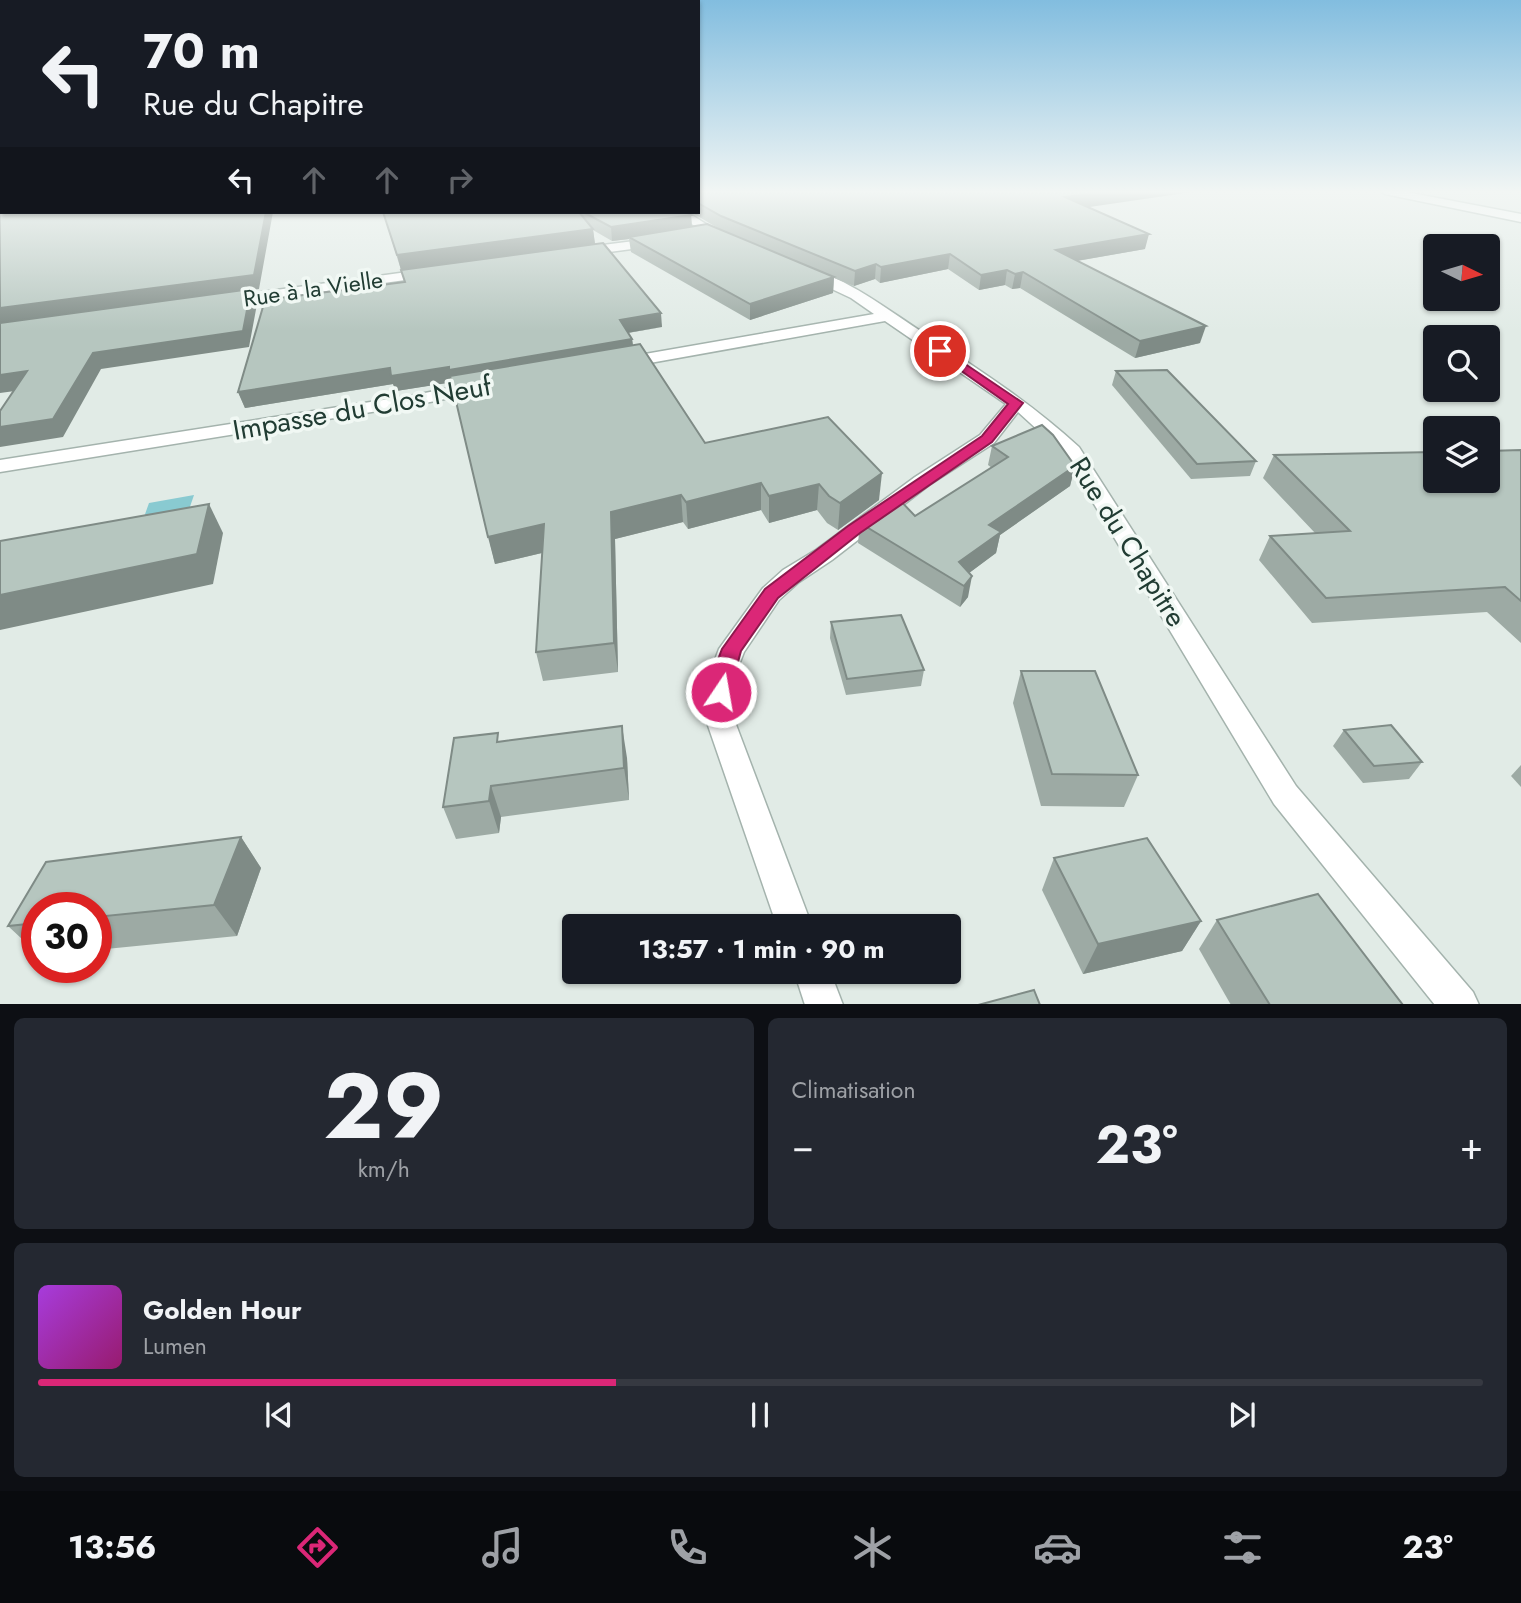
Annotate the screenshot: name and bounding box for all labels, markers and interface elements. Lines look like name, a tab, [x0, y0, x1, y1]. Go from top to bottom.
text: 70 m	[143, 16, 260, 86]
icon: left	[28, 28, 119, 119]
text: Rue du Chapitre	[143, 81, 364, 127]
icon: left	[222, 161, 260, 199]
icon: ahead	[295, 161, 333, 199]
icon: ahead	[368, 161, 406, 199]
icon: right	[441, 161, 479, 199]
north arrow	[1423, 234, 1500, 312]
map controls	[1423, 234, 1500, 493]
street label: Rue à la Vielle	[241, 262, 385, 316]
pin	[910, 321, 970, 381]
button: search	[1423, 325, 1500, 402]
icon: arrive	[921, 332, 959, 370]
street label: Impasse du Clos Neuf	[229, 365, 496, 451]
button: layers	[1423, 416, 1500, 493]
street label: Rue du Chapitre	[1059, 449, 1197, 635]
position arrow	[684, 655, 758, 729]
speed limit sign: 30	[21, 892, 112, 983]
text: 13:57 · 1 min · 90 m	[638, 930, 885, 968]
text: 29	[323, 1041, 444, 1172]
text: Climatisation	[792, 1073, 916, 1107]
text: 23°	[1096, 1107, 1178, 1183]
text: −	[792, 1118, 814, 1173]
text: +	[1460, 1118, 1483, 1173]
text: km/h	[358, 1152, 410, 1186]
text: Golden Hour	[143, 1291, 302, 1329]
text: Lumen	[143, 1329, 207, 1363]
icon: previous	[260, 1396, 298, 1434]
icon: pause	[741, 1396, 779, 1434]
icon: next	[1223, 1396, 1261, 1434]
icon: directions	[293, 1523, 342, 1572]
icon: music	[478, 1523, 527, 1572]
icon: phone	[663, 1523, 712, 1572]
icon: climate	[848, 1523, 897, 1572]
icon: car	[1033, 1523, 1082, 1572]
icon: filters	[1218, 1523, 1267, 1572]
text: 13:56	[68, 1524, 157, 1570]
text: 23°	[1403, 1524, 1453, 1570]

